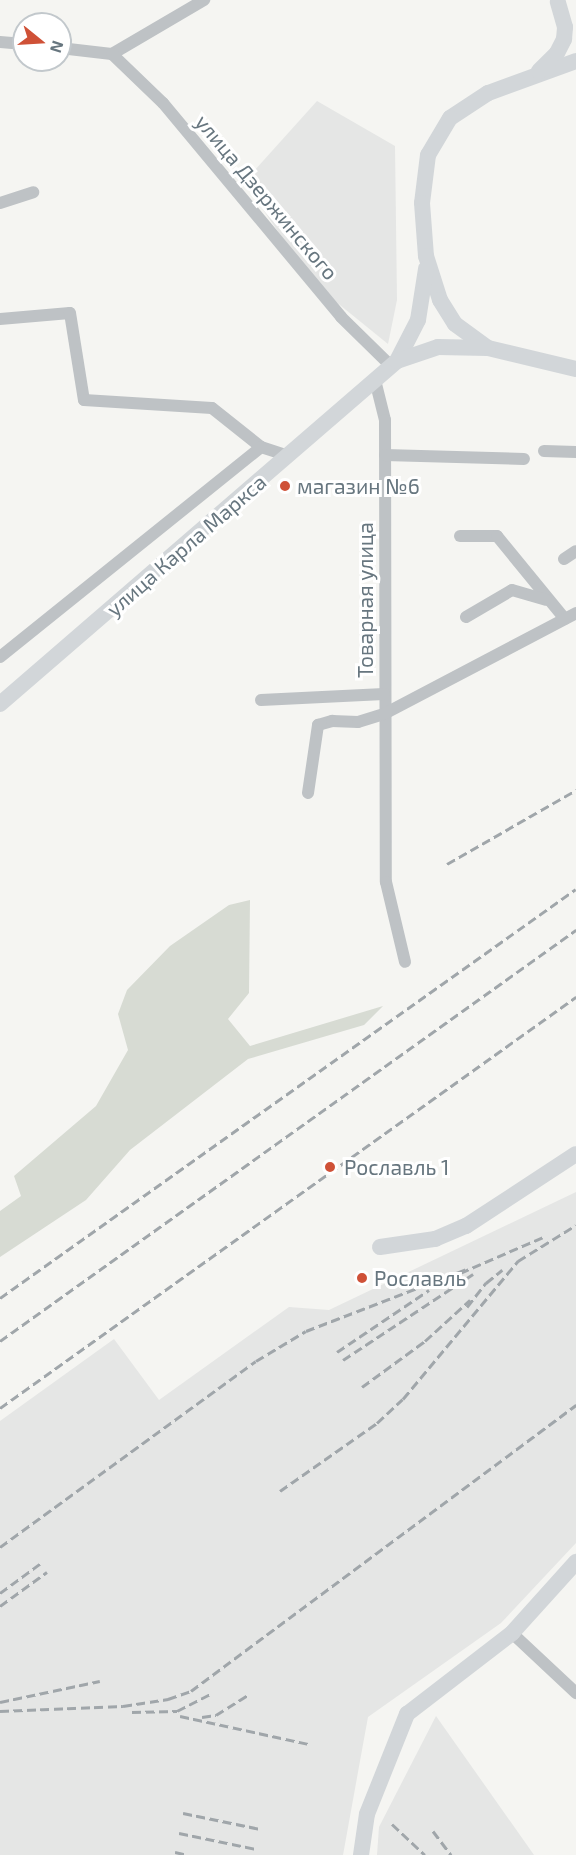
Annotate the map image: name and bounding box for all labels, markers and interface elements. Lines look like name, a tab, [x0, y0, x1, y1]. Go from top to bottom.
north arrow	[12, 12, 72, 72]
text: N	[47, 39, 69, 56]
street label: улица Дзержинского	[191, 109, 343, 285]
street label: улица Карла Маркса	[101, 469, 271, 621]
place label: магазин №6	[297, 473, 420, 499]
marker: магазин №6	[278, 479, 292, 493]
street label: Товарная улица	[352, 522, 378, 678]
place label: Рославль 1	[344, 1154, 449, 1180]
marker: Рославль 1	[321, 1158, 339, 1176]
place label: Рославль	[374, 1265, 466, 1291]
marker: Рославль	[355, 1271, 369, 1285]

